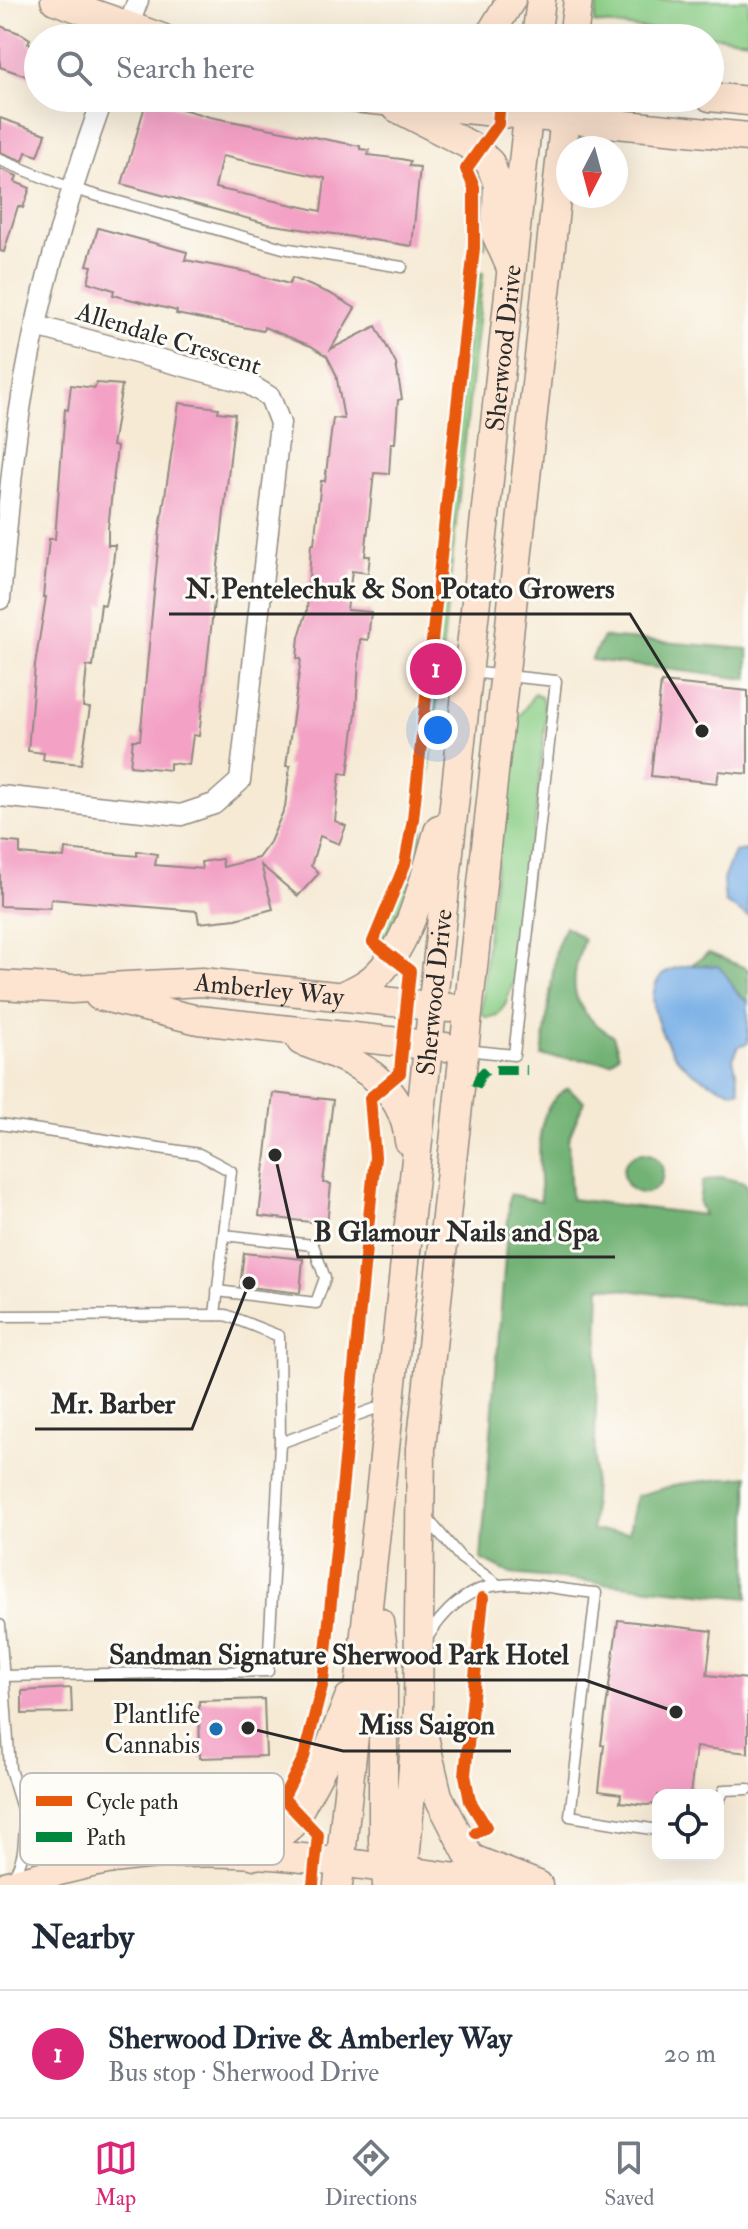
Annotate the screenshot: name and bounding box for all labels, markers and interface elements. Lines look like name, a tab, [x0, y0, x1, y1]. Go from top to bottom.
search box	[24, 24, 724, 112]
icon: search	[52, 46, 96, 90]
text: Search here	[116, 50, 255, 87]
north arrow	[556, 136, 628, 208]
street label: Sherwood Drive	[479, 263, 529, 433]
street label: Allendale Crescent	[71, 295, 265, 382]
callout: N. Pentelechuk & Son Potato Growers	[169, 562, 630, 614]
text: N. Pentelechuk & Son Potato Growers	[184, 572, 615, 607]
pin: 1	[410, 639, 462, 699]
your location	[418, 710, 458, 750]
street label: Sherwood Drive	[410, 907, 460, 1077]
street label: Amberley Way	[192, 966, 346, 1014]
callout: B Glamour Nails and Spa	[298, 1205, 615, 1257]
text: B Glamour Nails and Spa	[313, 1215, 600, 1250]
callout: Mr. Barber	[35, 1377, 192, 1429]
text: Mr. Barber	[50, 1387, 176, 1422]
callout: Sandman Signature Sherwood Park Hotel	[94, 1628, 585, 1680]
text: Sandman Signature Sherwood Park Hotel	[109, 1638, 570, 1673]
place label: Plantlife Cannabis	[104, 1699, 200, 1761]
callout: Miss Saigon	[343, 1699, 511, 1751]
text: Miss Saigon	[358, 1708, 495, 1743]
marker: Plantlife Cannabis	[207, 1720, 225, 1738]
legend	[20, 1773, 284, 1865]
text: Cycle path	[86, 1788, 179, 1817]
map controls	[652, 1789, 724, 1861]
button: locate	[652, 1789, 724, 1861]
text: Path	[86, 1824, 127, 1852]
text: Nearby	[32, 1916, 134, 1959]
text: Sherwood Drive & Amberley Way	[108, 2020, 512, 2057]
text: 1	[53, 2038, 63, 2070]
text: 20 m	[664, 2038, 716, 2070]
text: Bus stop · Sherwood Drive	[108, 2057, 379, 2089]
tab: Map	[94, 2136, 138, 2212]
tab: Directions	[325, 2136, 417, 2212]
tab: Saved	[604, 2136, 654, 2212]

